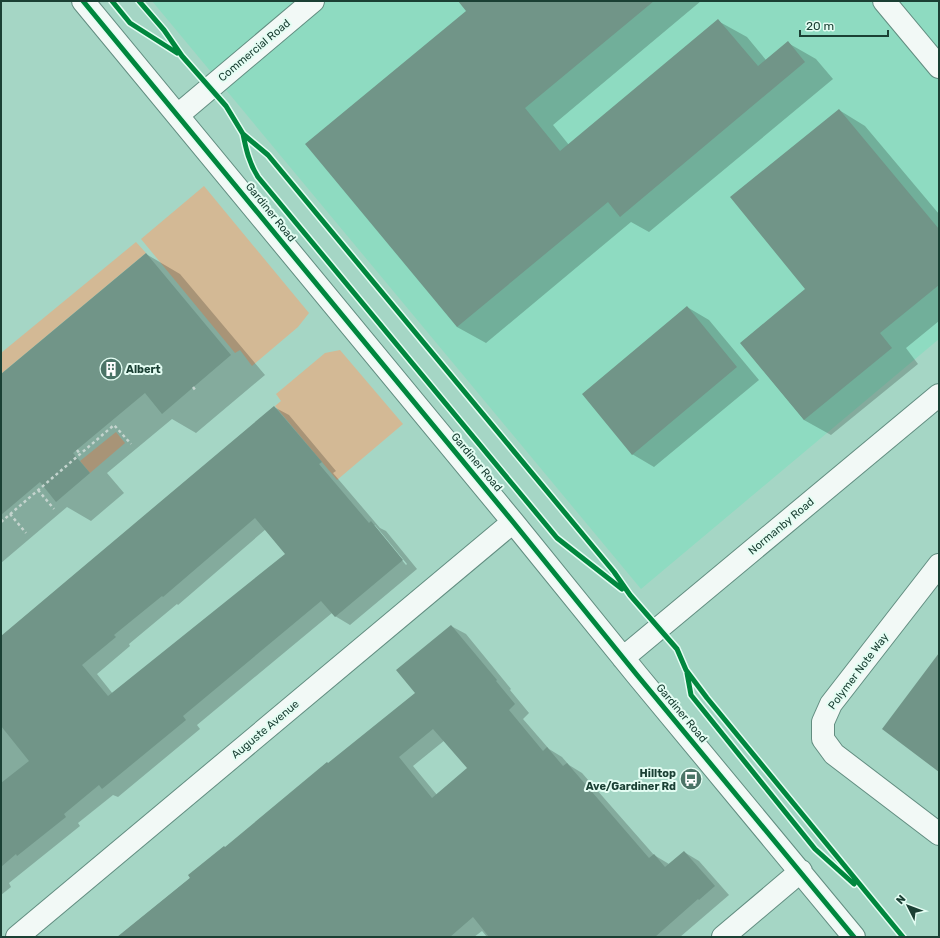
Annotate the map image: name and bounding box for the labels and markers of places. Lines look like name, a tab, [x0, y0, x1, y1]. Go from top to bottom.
building icon: Albert	[98, 356, 124, 382]
place label: Albert	[126, 363, 161, 376]
bus stop icon: Hilltop Ave/Gardiner Rd	[678, 766, 704, 792]
place label: Hilltop Ave/Gardiner Rd	[586, 767, 676, 793]

